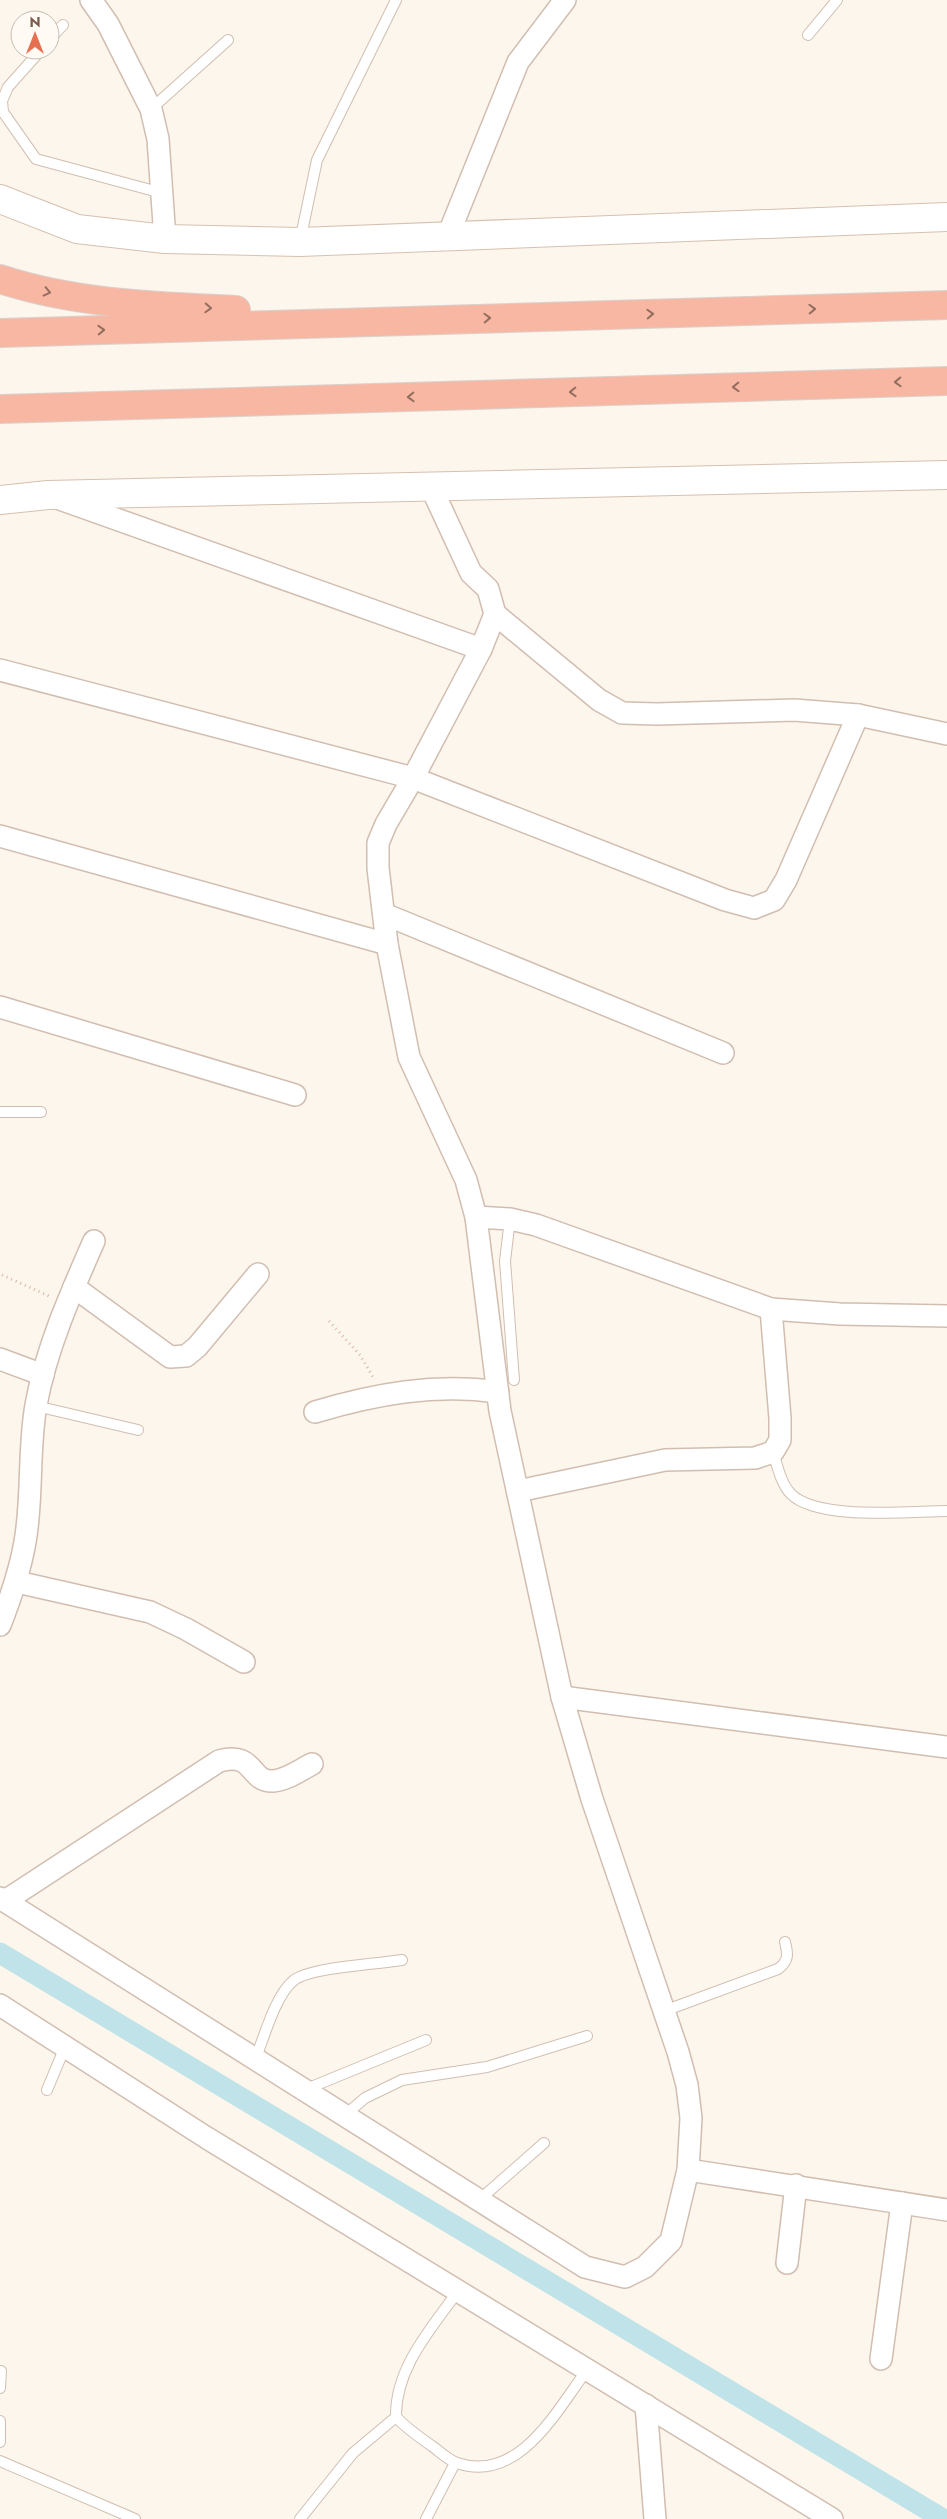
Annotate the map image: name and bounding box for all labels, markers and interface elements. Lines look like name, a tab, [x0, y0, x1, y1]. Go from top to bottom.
north arrow	[10, 10, 60, 60]
text: N	[29, 12, 41, 32]
one-way arrow	[43, 286, 52, 297]
one-way arrow	[205, 303, 213, 314]
one-way arrow	[808, 304, 816, 314]
one-way arrow	[646, 309, 654, 319]
one-way arrow	[483, 313, 491, 324]
one-way arrow	[97, 324, 105, 335]
one-way arrow	[894, 377, 902, 387]
one-way arrow	[732, 382, 740, 392]
one-way arrow	[569, 387, 577, 397]
one-way arrow	[407, 391, 415, 402]

